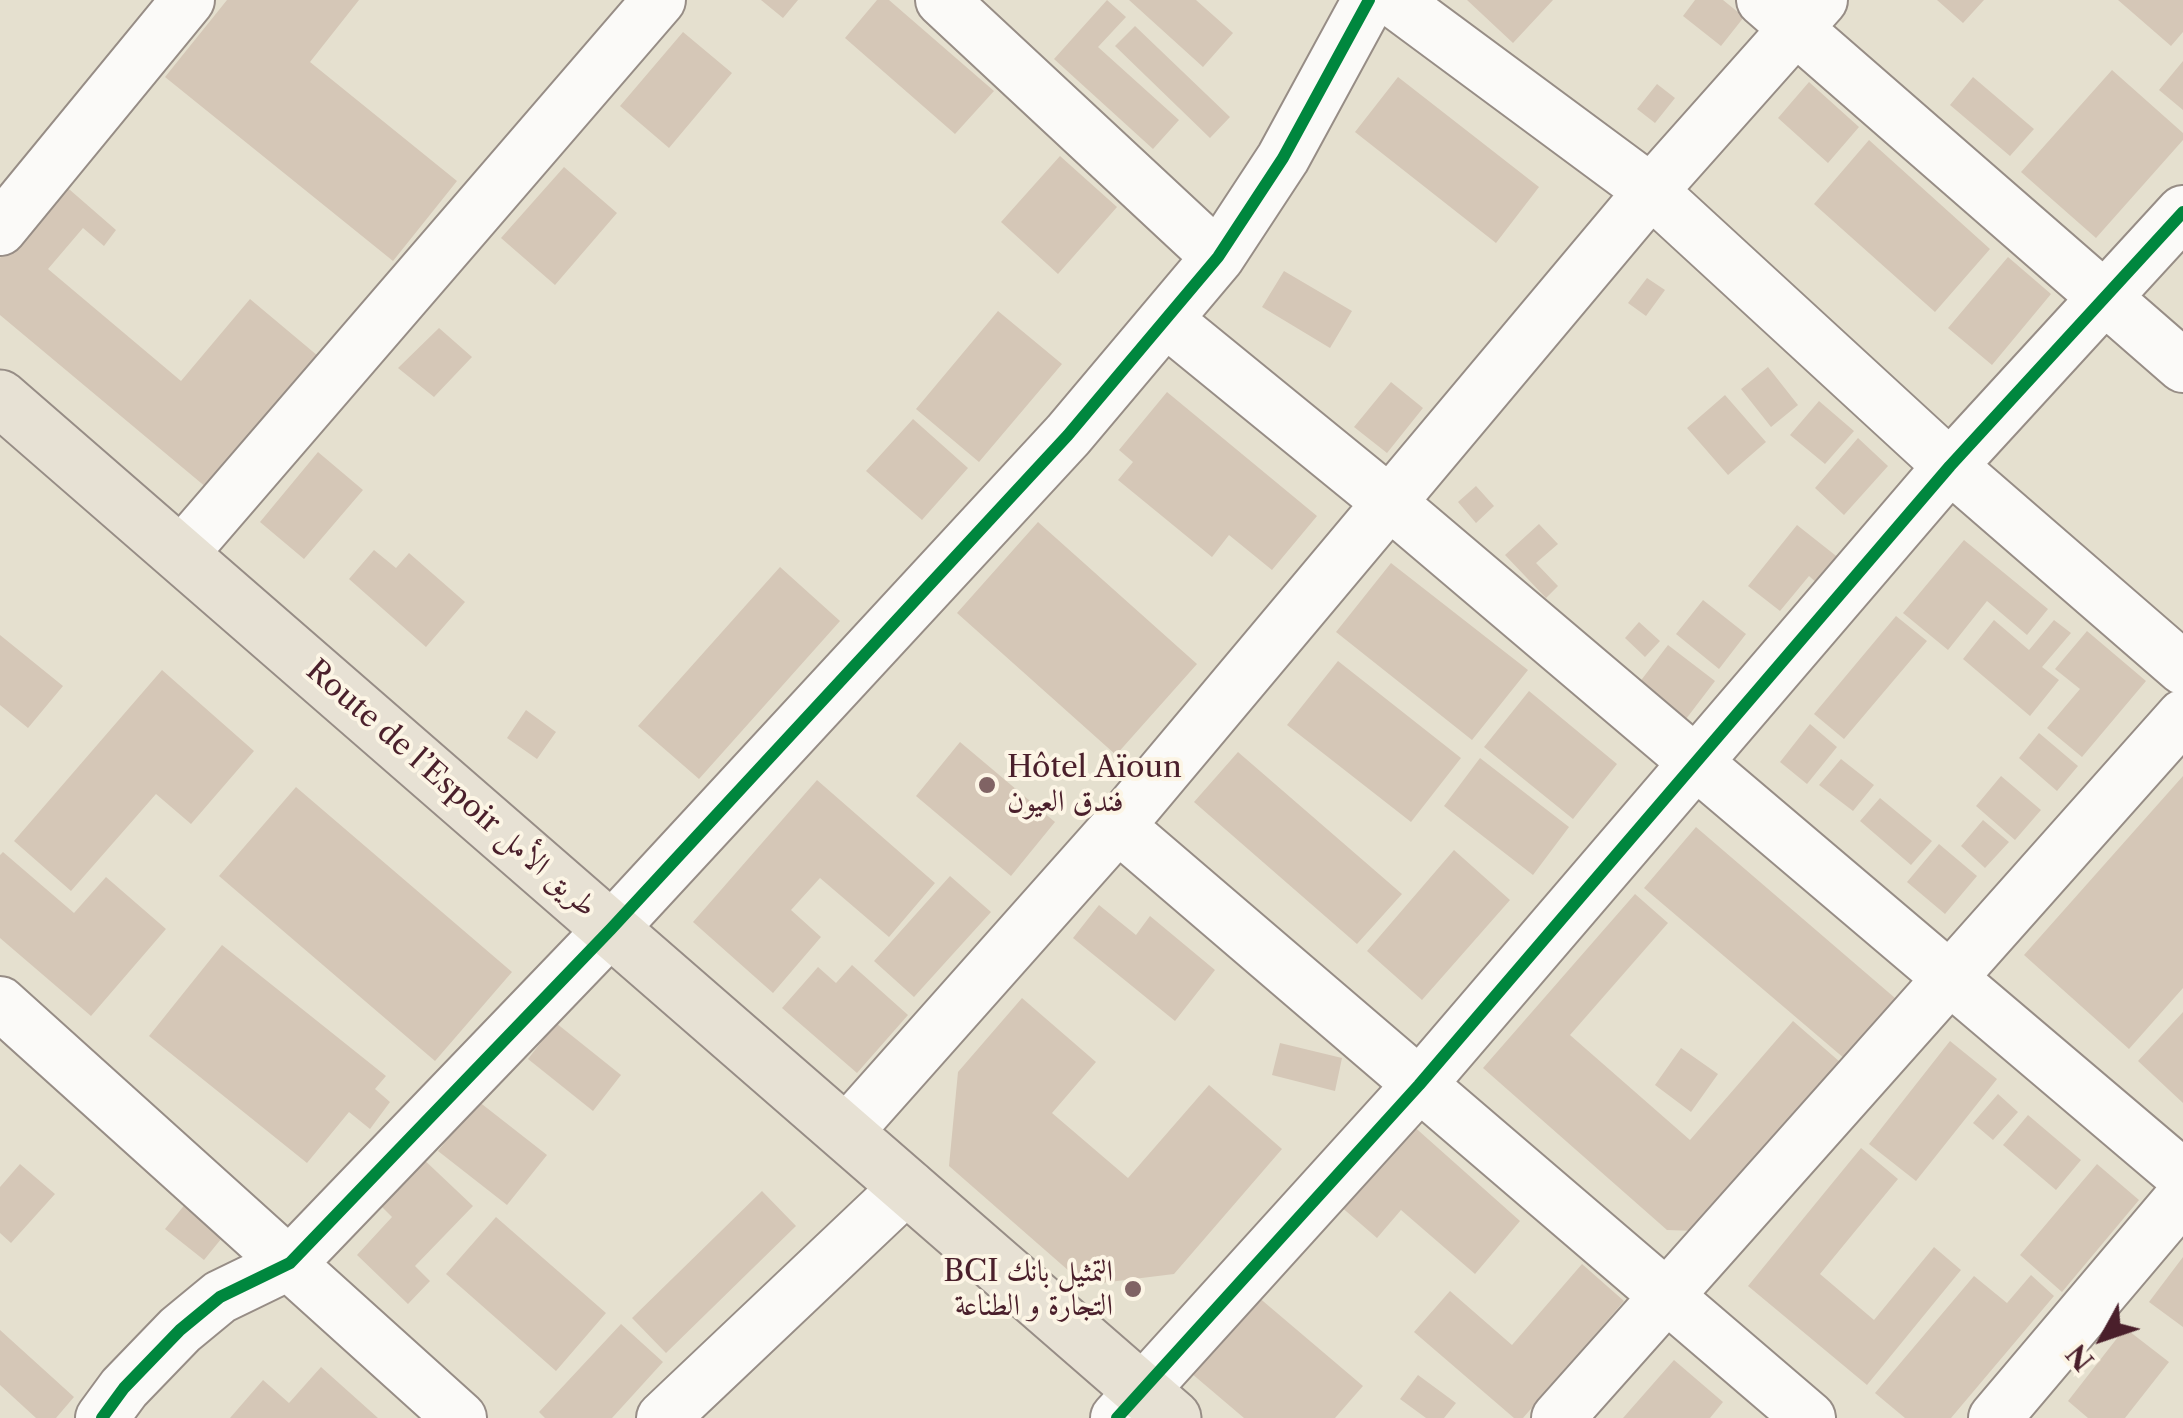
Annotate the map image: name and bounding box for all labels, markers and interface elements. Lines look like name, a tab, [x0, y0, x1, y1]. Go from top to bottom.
street label: Route de l’Espoir طريق الأمل	[298, 653, 604, 925]
place label: Hôtel Aïoun فندق العيون	[1007, 750, 1182, 820]
marker: Hôtel Aïoun فندق العيون	[976, 774, 998, 796]
place label: BCI التمثيل بانك التجارة و الطناعة	[943, 1254, 1113, 1324]
marker: BCI التمثيل بانك التجارة و الطناعة	[1122, 1278, 1144, 1300]
north arrow	[2053, 1288, 2153, 1388]
text: N	[2059, 1337, 2101, 1378]

